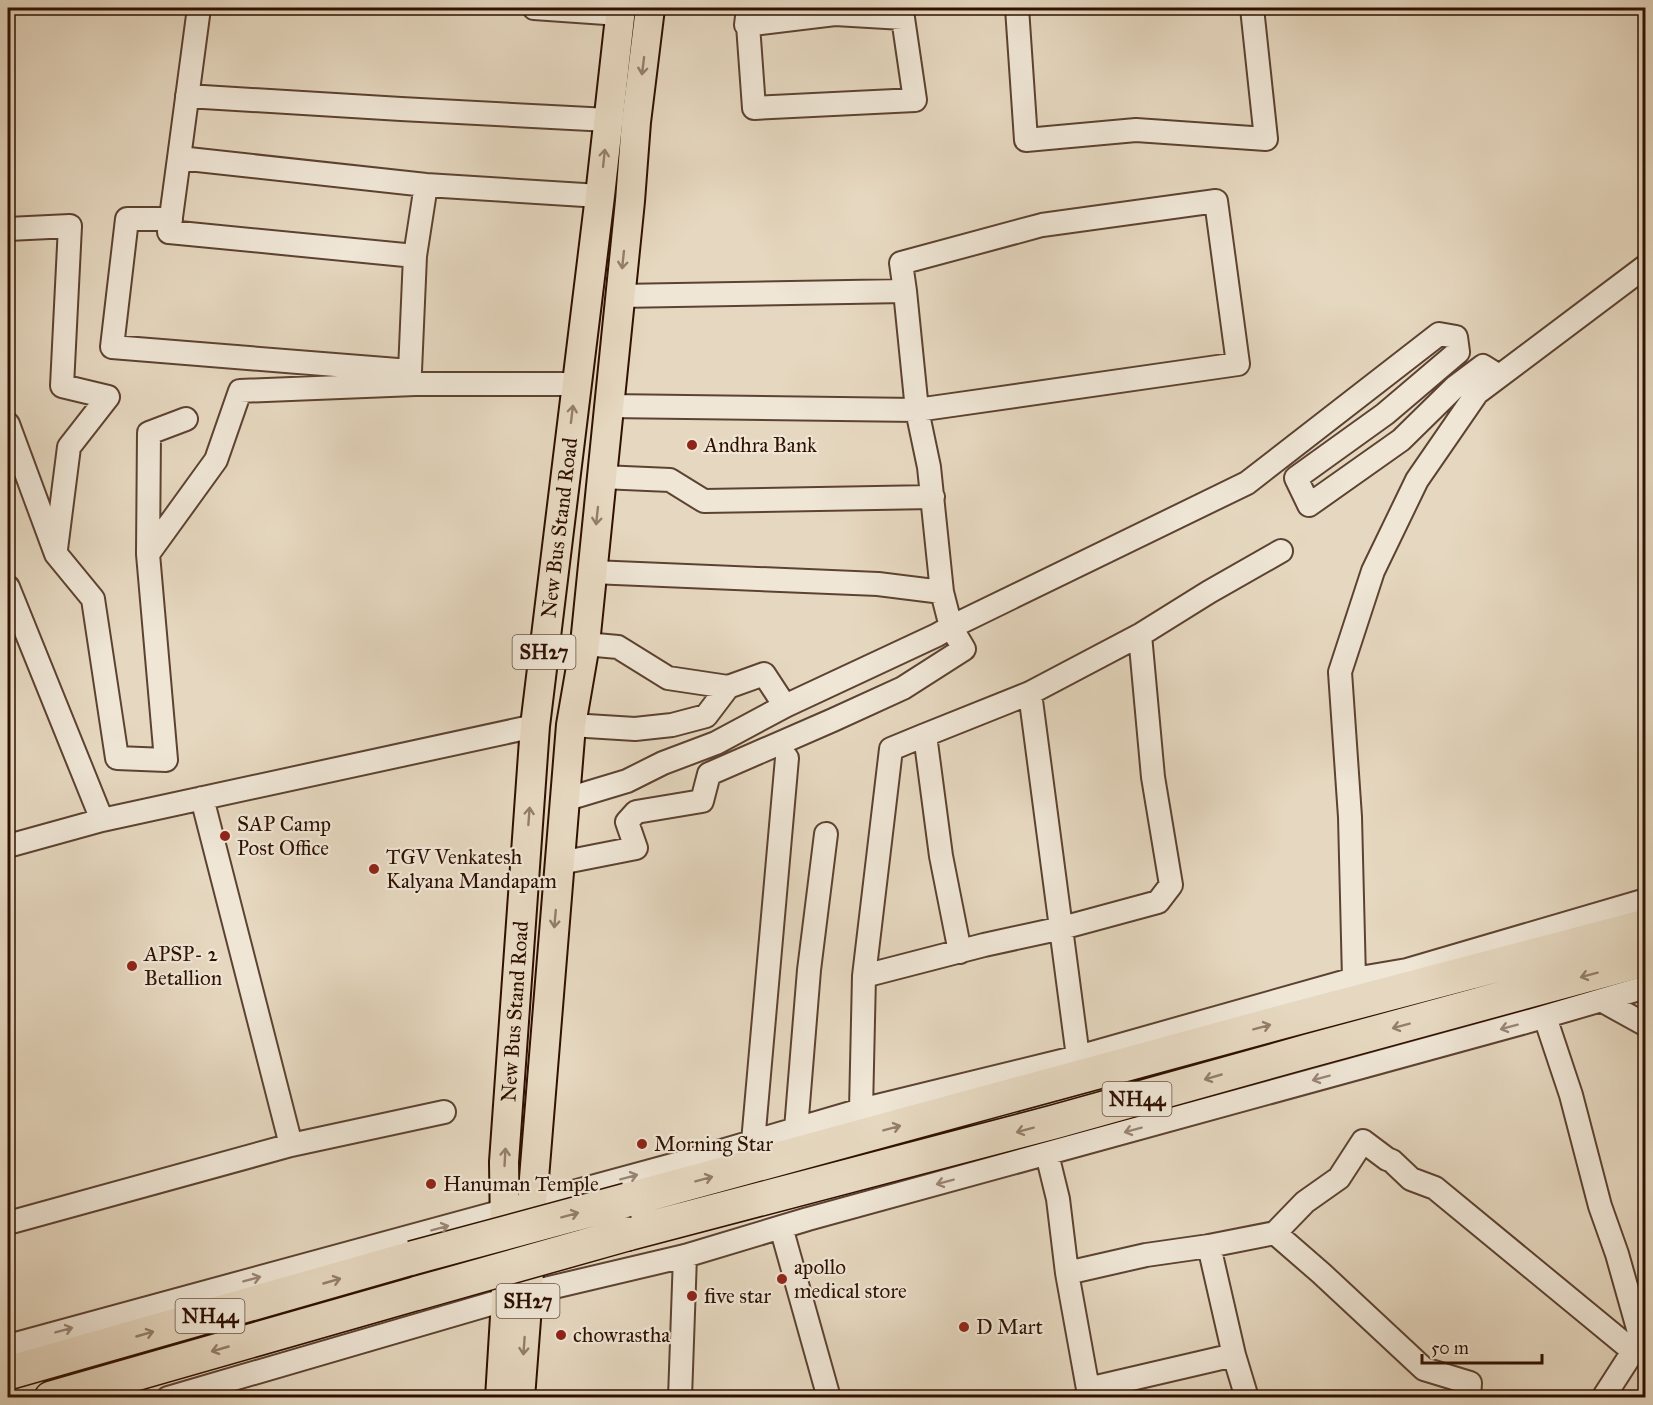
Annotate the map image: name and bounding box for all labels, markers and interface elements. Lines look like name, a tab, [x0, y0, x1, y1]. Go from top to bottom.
one-way arrow	[637, 55, 648, 75]
one-way arrow	[599, 148, 610, 168]
one-way arrow	[617, 249, 628, 269]
one-way arrow	[567, 404, 578, 424]
place label: Andhra Bank	[703, 432, 817, 458]
street label: New Bus Stand Road	[535, 436, 583, 619]
marker: Andhra Bank	[685, 438, 699, 452]
one-way arrow	[591, 506, 602, 526]
road number: SH27	[512, 635, 576, 669]
one-way arrow	[523, 807, 534, 827]
place label: SAP Camp Post Office	[237, 811, 331, 861]
marker: SAP Camp Post Office	[218, 829, 232, 843]
place label: TGV Venkatesh Kalyana Mandapam	[386, 844, 557, 894]
marker: TGV Venkatesh Kalyana Mandapam	[367, 862, 381, 876]
one-way arrow	[549, 908, 560, 928]
street label: New Bus Stand Road	[495, 920, 534, 1103]
place label: APSP- 2 Betallion	[143, 941, 222, 991]
marker: APSP- 2 Betallion	[125, 959, 139, 973]
one-way arrow	[1580, 969, 1599, 981]
one-way arrow	[1392, 1020, 1411, 1032]
one-way arrow	[1253, 1021, 1272, 1032]
one-way arrow	[1499, 1021, 1518, 1033]
one-way arrow	[1204, 1072, 1223, 1084]
one-way arrow	[1311, 1073, 1330, 1085]
road number: NH44	[1102, 1082, 1172, 1116]
one-way arrow	[882, 1122, 901, 1133]
one-way arrow	[1016, 1124, 1035, 1136]
one-way arrow	[1123, 1125, 1142, 1136]
place label: Morning Star	[654, 1131, 773, 1157]
marker: Morning Star	[635, 1137, 649, 1151]
one-way arrow	[499, 1148, 510, 1168]
place label: Hanuman Temple	[443, 1171, 599, 1197]
one-way arrow	[619, 1171, 638, 1182]
one-way arrow	[694, 1173, 713, 1184]
marker: Hanuman Temple	[424, 1177, 438, 1191]
one-way arrow	[935, 1177, 954, 1188]
one-way arrow	[560, 1209, 579, 1221]
one-way arrow	[430, 1222, 449, 1233]
place label: apollo medical store	[794, 1254, 907, 1304]
marker: apollo medical store	[775, 1272, 789, 1286]
one-way arrow	[242, 1273, 261, 1284]
one-way arrow	[322, 1275, 341, 1286]
place label: five star	[704, 1283, 771, 1309]
road number: SH27	[496, 1284, 560, 1318]
marker: five star	[685, 1289, 699, 1303]
road number: NH44	[176, 1299, 244, 1333]
place label: D Mart	[976, 1314, 1043, 1340]
marker: D Mart	[957, 1320, 971, 1334]
place label: chowrastha	[573, 1322, 670, 1348]
one-way arrow	[54, 1324, 73, 1335]
scale bar	[1422, 1327, 1542, 1365]
one-way arrow	[135, 1328, 154, 1339]
marker: chowrastha	[554, 1328, 568, 1342]
one-way arrow	[518, 1335, 529, 1355]
text: 50 m	[1431, 1337, 1469, 1359]
one-way arrow	[211, 1344, 230, 1355]

